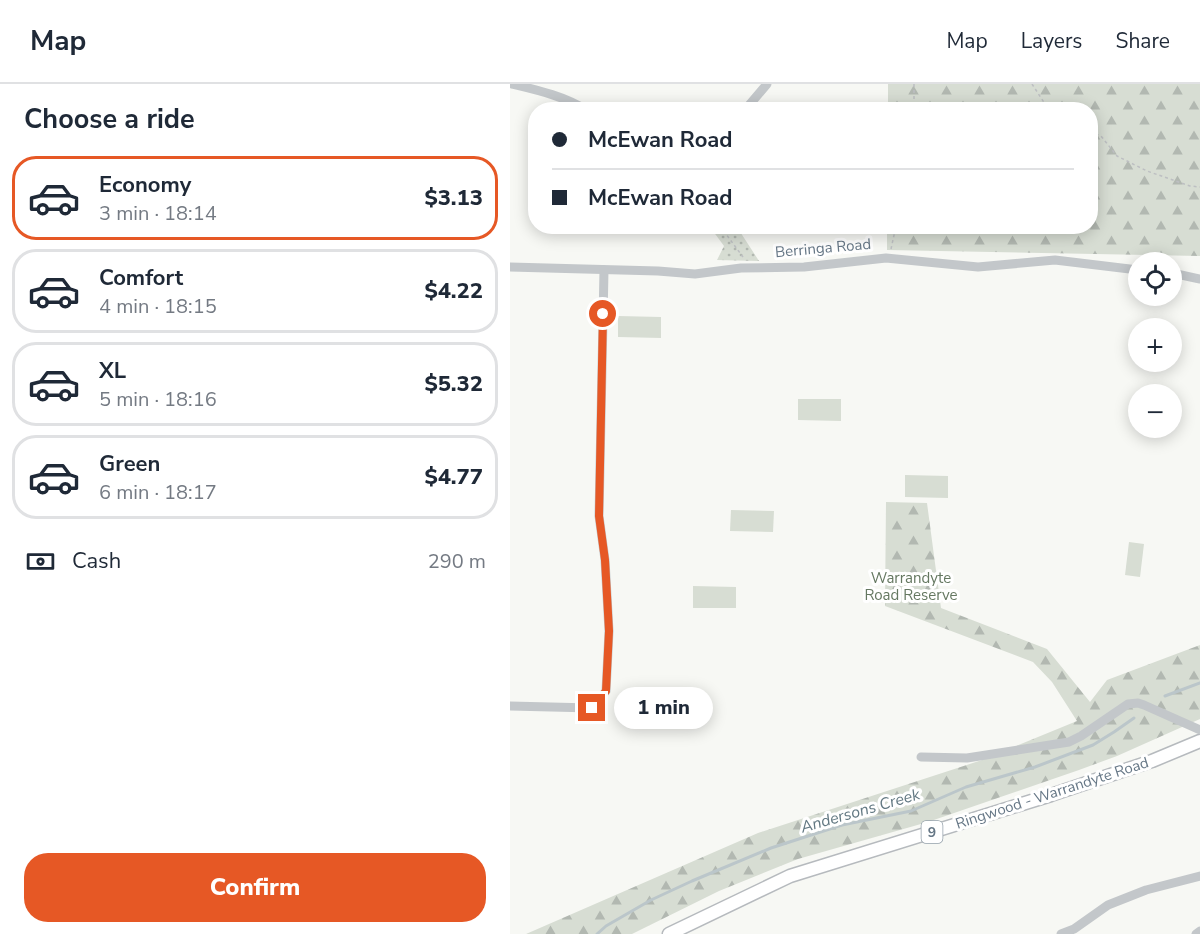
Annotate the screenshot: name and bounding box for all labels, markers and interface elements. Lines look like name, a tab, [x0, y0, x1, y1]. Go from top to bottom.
text: Map	[30, 22, 86, 60]
text: Map	[946, 27, 988, 55]
text: Layers	[1021, 27, 1082, 55]
text: Share	[1115, 27, 1170, 55]
text: Choose a ride	[24, 101, 195, 138]
text: McEwan Road	[588, 125, 733, 155]
text: Economy	[99, 170, 191, 200]
icon: car	[27, 171, 81, 225]
text: $3.13	[424, 183, 483, 213]
text: McEwan Road	[588, 183, 733, 213]
text: 3 min · 18:14	[99, 200, 217, 227]
street label: Berringa Road	[774, 234, 872, 262]
map controls	[1128, 252, 1182, 438]
button: locate	[1128, 252, 1182, 306]
text: Comfort	[99, 263, 183, 293]
icon: car	[27, 264, 81, 318]
text: $4.22	[424, 276, 483, 306]
text: 4 min · 18:15	[99, 293, 217, 320]
route start	[589, 300, 616, 327]
button: +	[1128, 318, 1182, 372]
text: XL	[99, 356, 126, 386]
icon: car	[27, 357, 81, 411]
text: $5.32	[424, 369, 483, 399]
button: −	[1128, 384, 1182, 438]
text: 5 min · 18:16	[99, 386, 217, 413]
text: Green	[99, 449, 160, 479]
icon: car	[27, 450, 81, 504]
text: $4.77	[424, 462, 483, 492]
text: 6 min · 18:17	[99, 479, 217, 506]
icon: cash	[24, 545, 57, 578]
text: Cash	[72, 546, 121, 576]
text: 290 m	[428, 548, 486, 575]
park label: Warrandyte Road Reserve	[864, 568, 958, 605]
callout: 1 min	[613, 687, 712, 729]
route end	[578, 694, 605, 721]
text: 1 min	[637, 694, 690, 721]
street label: Ringwood - Warrandyte Road	[953, 752, 1151, 834]
water label: Andersons Creek	[797, 783, 923, 839]
road number: 9	[922, 821, 942, 843]
button: Confirm	[24, 853, 486, 922]

